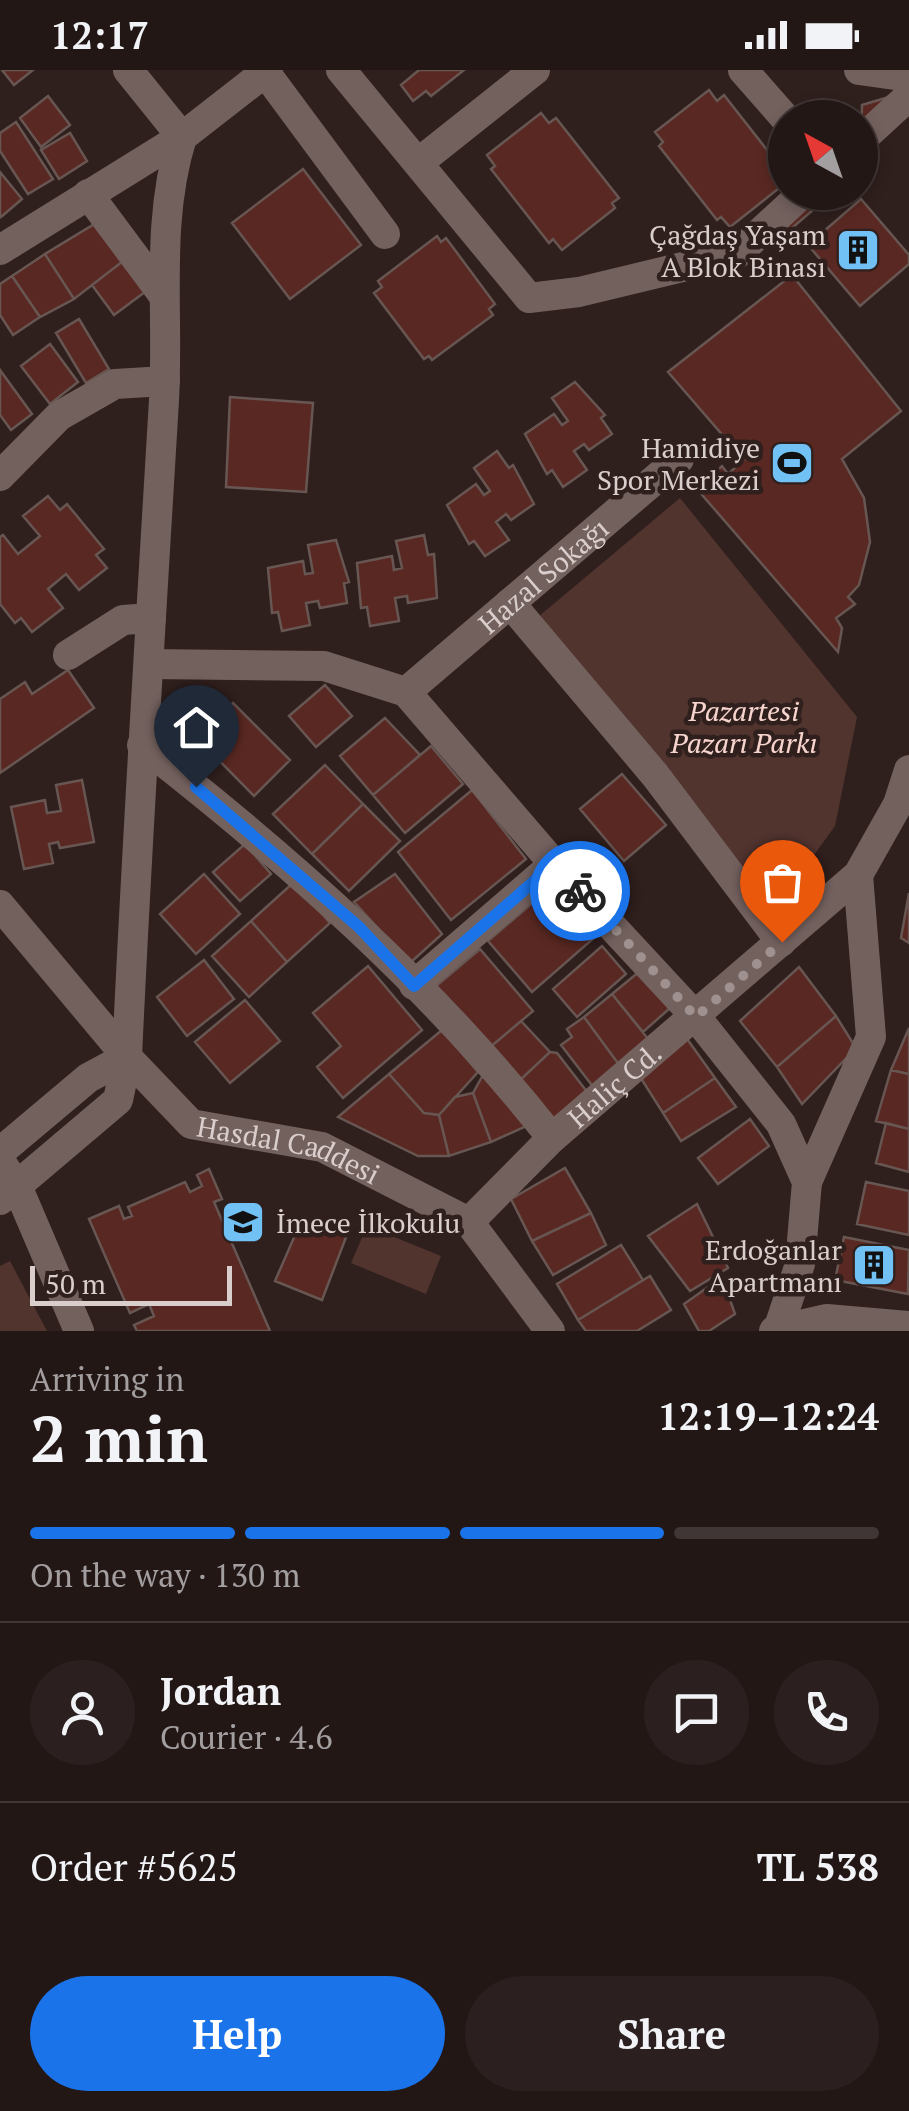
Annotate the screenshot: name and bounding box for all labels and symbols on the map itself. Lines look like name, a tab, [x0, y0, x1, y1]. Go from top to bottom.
north arrow	[768, 100, 878, 210]
place label: Çağdaş Yaşam A Blok Binası	[649, 216, 826, 285]
building icon: Çağdaş Yaşam A Blok Binası	[835, 227, 881, 273]
place label: Hamidiye Spor Merkezi	[597, 429, 760, 498]
sports icon: Hamidiye Spor Merkezi	[769, 440, 815, 486]
street label: Hazal Sokağı	[470, 509, 616, 641]
pin	[154, 685, 239, 788]
park label: Pazartesi Pazarı Parkı	[670, 692, 817, 761]
pin	[740, 840, 825, 943]
courier	[530, 841, 630, 941]
street label: Haliç Cd.	[559, 1034, 669, 1135]
street label: Hasdal Caddesi	[194, 1107, 387, 1192]
school or university icon: İmece İlkokulu	[220, 1199, 266, 1245]
place label: İmece İlkokulu	[276, 1204, 460, 1241]
place label: Erdoğanlar Apartmanı	[705, 1231, 842, 1300]
building icon: Erdoğanlar Apartmanı	[851, 1242, 897, 1288]
scale bar	[30, 1261, 232, 1306]

